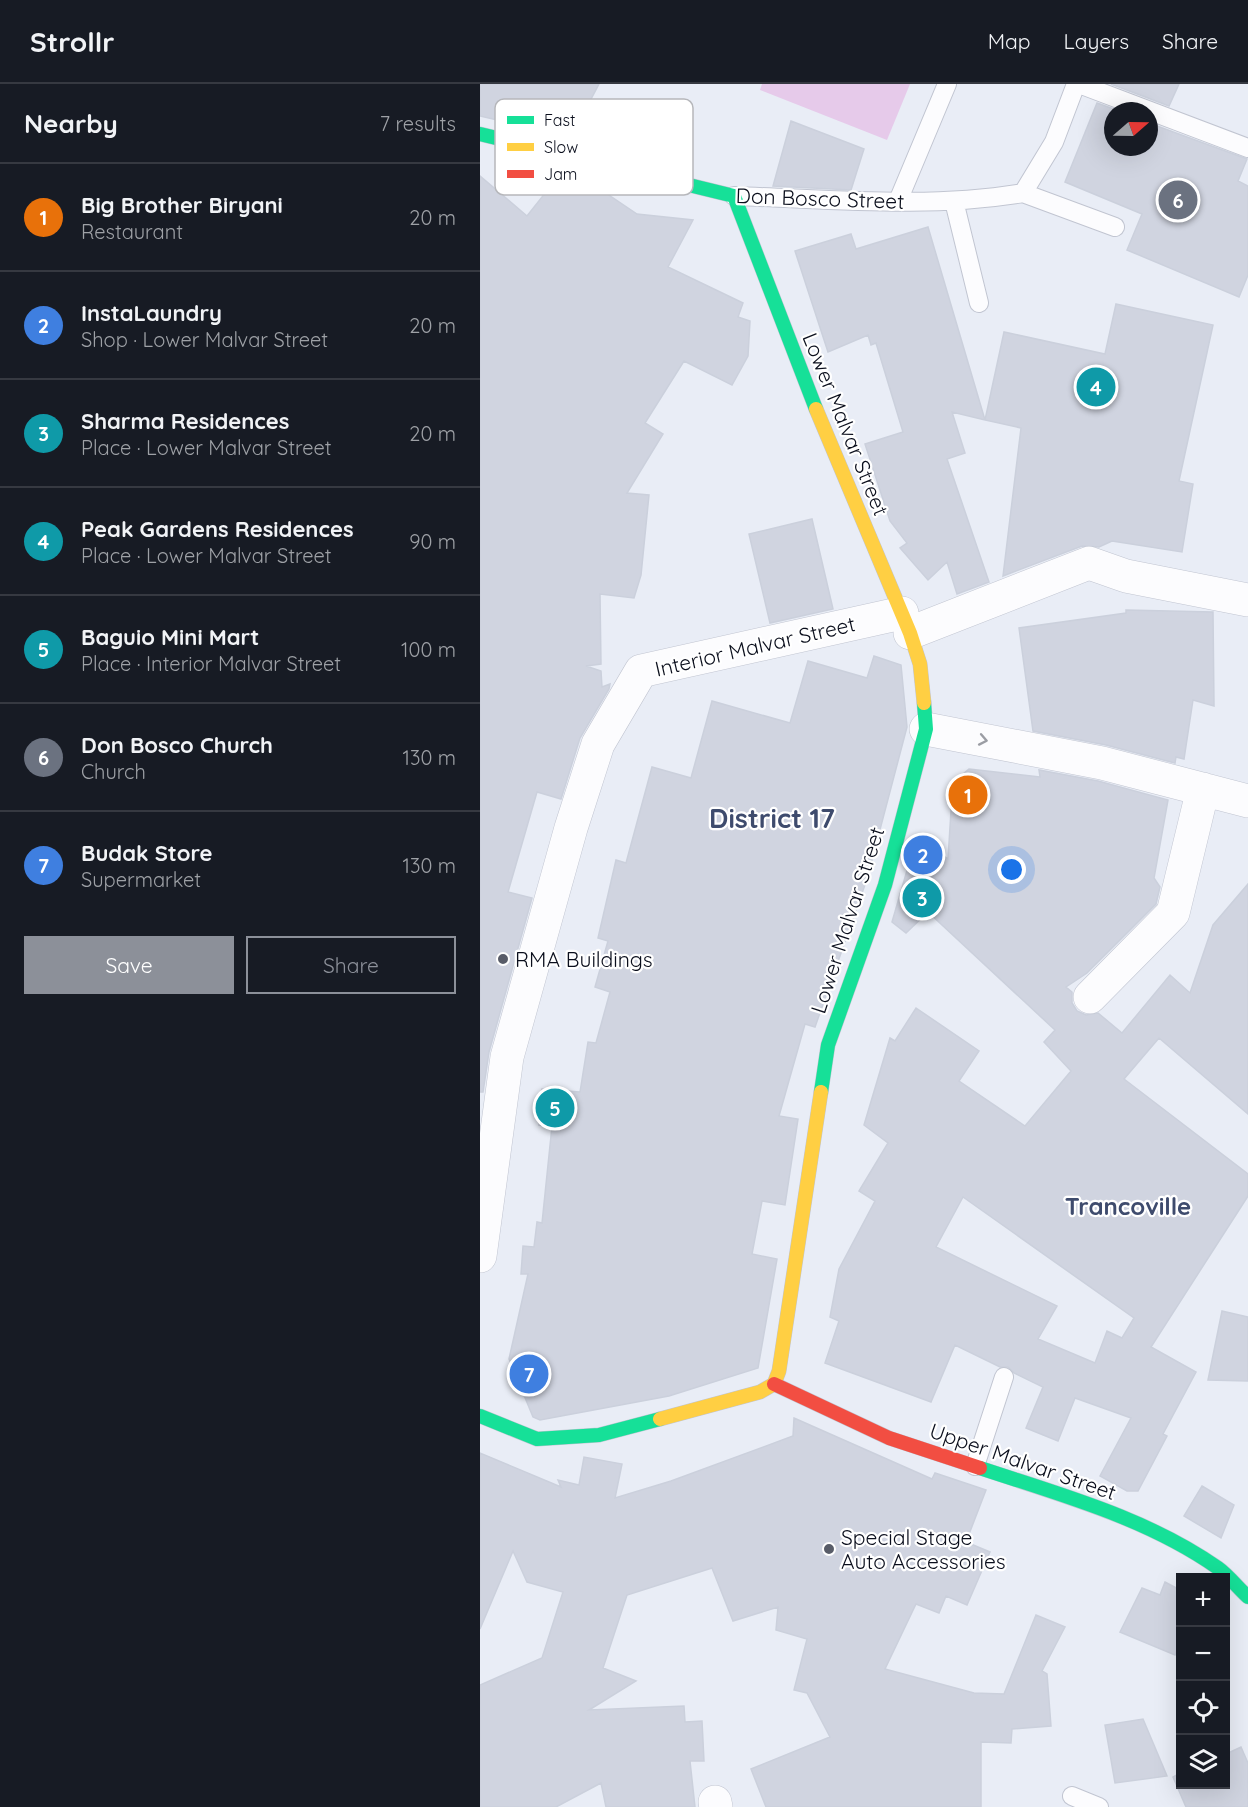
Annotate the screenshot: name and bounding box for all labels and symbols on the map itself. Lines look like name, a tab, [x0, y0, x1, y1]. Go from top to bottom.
legend	[495, 99, 693, 195]
north arrow	[1104, 102, 1158, 156]
text: Fast	[544, 110, 575, 130]
text: Slow	[544, 137, 578, 157]
text: Jam	[544, 164, 577, 184]
pin: 6	[1158, 178, 1198, 222]
street label: Don Bosco Street	[735, 182, 905, 214]
street label: Lower Malvar Street	[797, 329, 895, 519]
pin: 4	[1076, 364, 1116, 410]
street label: Interior Malvar Street	[652, 610, 858, 682]
one-way arrow	[978, 733, 988, 746]
pin: 1	[948, 772, 988, 818]
district label: District 17	[709, 801, 835, 835]
street label: Lower Malvar Street	[805, 823, 889, 1017]
pin: 2	[904, 832, 942, 878]
your location	[997, 855, 1026, 884]
pin: 3	[902, 876, 942, 920]
place label: RMA Buildings	[515, 946, 653, 972]
marker: RMA Buildings	[496, 952, 510, 966]
pin: 5	[536, 1086, 574, 1130]
district label: Trancoville	[1065, 1191, 1191, 1221]
pin: 7	[509, 1352, 548, 1396]
street label: Upper Malvar Street	[926, 1417, 1120, 1505]
place label: Special Stage Auto Accessories	[841, 1524, 1006, 1574]
marker: Special Stage Auto Accessories	[822, 1542, 836, 1556]

